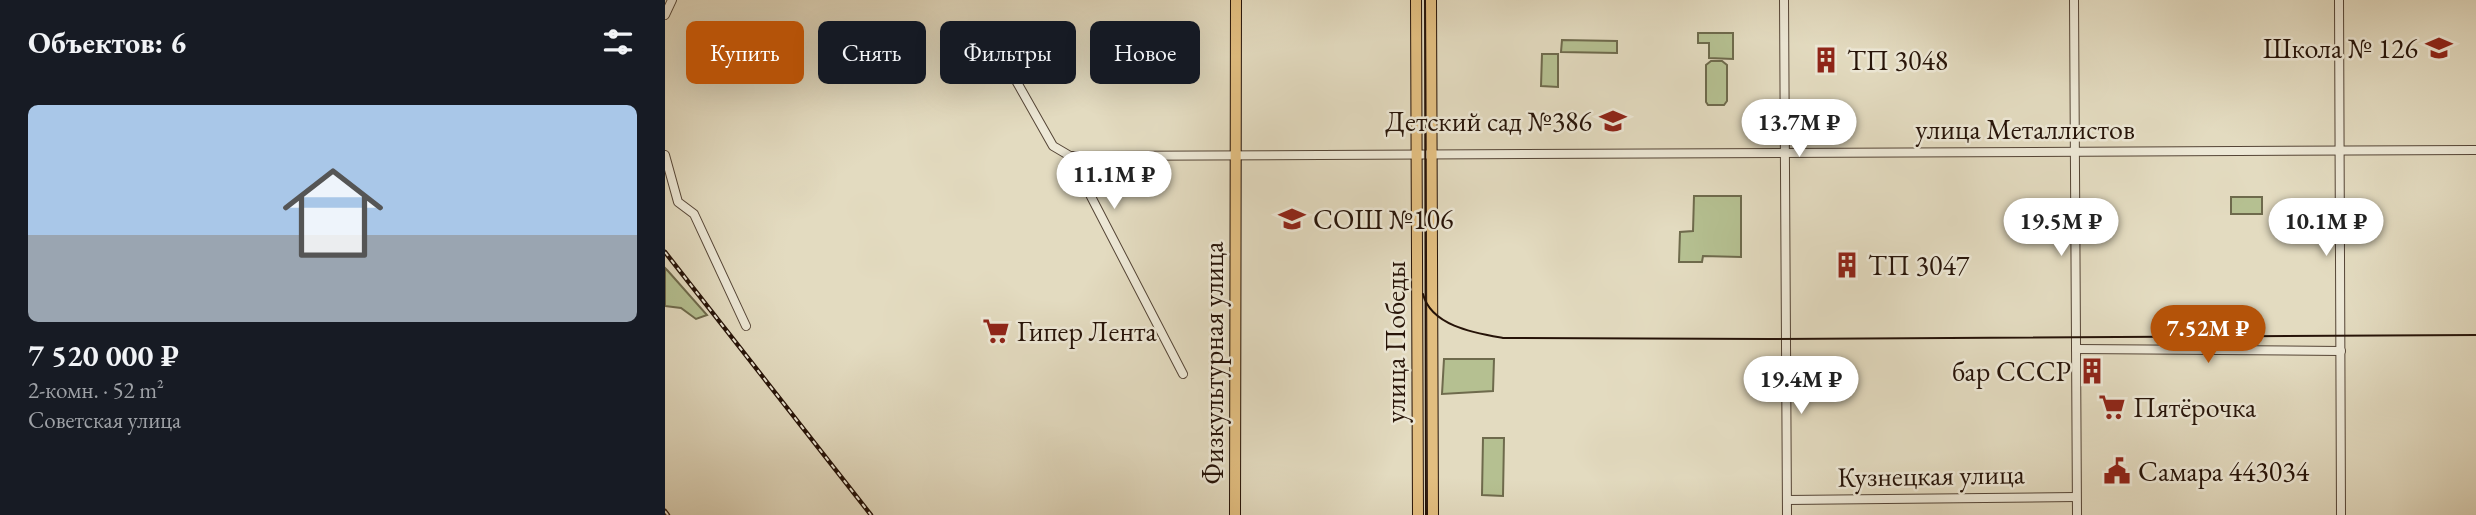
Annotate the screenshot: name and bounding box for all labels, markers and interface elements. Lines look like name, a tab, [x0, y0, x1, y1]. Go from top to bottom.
chip: Купить	[686, 21, 804, 84]
chip: Снять	[818, 21, 926, 84]
chip: Фильтры	[940, 21, 1076, 84]
chip: Новое	[1090, 21, 1200, 84]
text: Объектов: 6	[28, 23, 186, 62]
icon: filters	[599, 23, 637, 61]
place label: Школа № 126	[2263, 30, 2418, 66]
school or university icon: Школа № 126	[2424, 33, 2454, 63]
place label: ТП 3048	[1847, 42, 1948, 78]
building icon: ТП 3048	[1811, 45, 1841, 75]
pin: 13.7M ₽	[1734, 100, 1864, 159]
place label: Детский сад №386	[1385, 103, 1592, 139]
school or university icon: Детский сад №386	[1598, 106, 1628, 136]
text: 13.7M ₽	[1758, 107, 1840, 137]
street label: улица Металлистов	[1915, 111, 2135, 147]
icon: home	[270, 150, 396, 276]
pin: 11.1M ₽	[1049, 152, 1179, 211]
text: 11.1M ₽	[1073, 159, 1155, 189]
pin: 19.5M ₽	[1996, 198, 2126, 258]
pin: 10.1M ₽	[2261, 198, 2391, 258]
place label: СОШ №106	[1313, 201, 1453, 237]
school or university icon: СОШ №106	[1277, 204, 1307, 234]
text: 19.5M ₽	[2020, 206, 2102, 236]
text: 10.1M ₽	[2285, 206, 2367, 236]
street label: Физкультурная улица	[1195, 241, 1231, 484]
place label: ТП 3047	[1868, 247, 1970, 283]
building icon: ТП 3047	[1832, 250, 1862, 280]
street label: улица Победы	[1377, 261, 1413, 423]
pin: 7.52M ₽	[2143, 306, 2273, 365]
place label: Гипер Лента	[1017, 313, 1157, 349]
text: 7.52M ₽	[2167, 313, 2249, 343]
supermarket icon: Гипер Лента	[981, 316, 1011, 346]
text: 7 520 000 ₽	[28, 336, 179, 375]
place label: бар СССР	[1952, 353, 2071, 389]
pin: 19.4M ₽	[1736, 356, 1866, 416]
building icon: бар СССР	[2077, 356, 2107, 386]
text: 19.4M ₽	[1760, 364, 1842, 394]
text: 2-комн. · 52 m²	[28, 375, 164, 405]
place label: Пятёрочка	[2133, 389, 2257, 425]
supermarket icon: Пятёрочка	[2097, 392, 2127, 422]
text: Советская улица	[28, 405, 181, 435]
place label: Самара 443034	[2138, 453, 2310, 489]
street label: Кузнецкая улица	[1837, 455, 2026, 495]
public building icon: Самара 443034	[2102, 456, 2132, 486]

